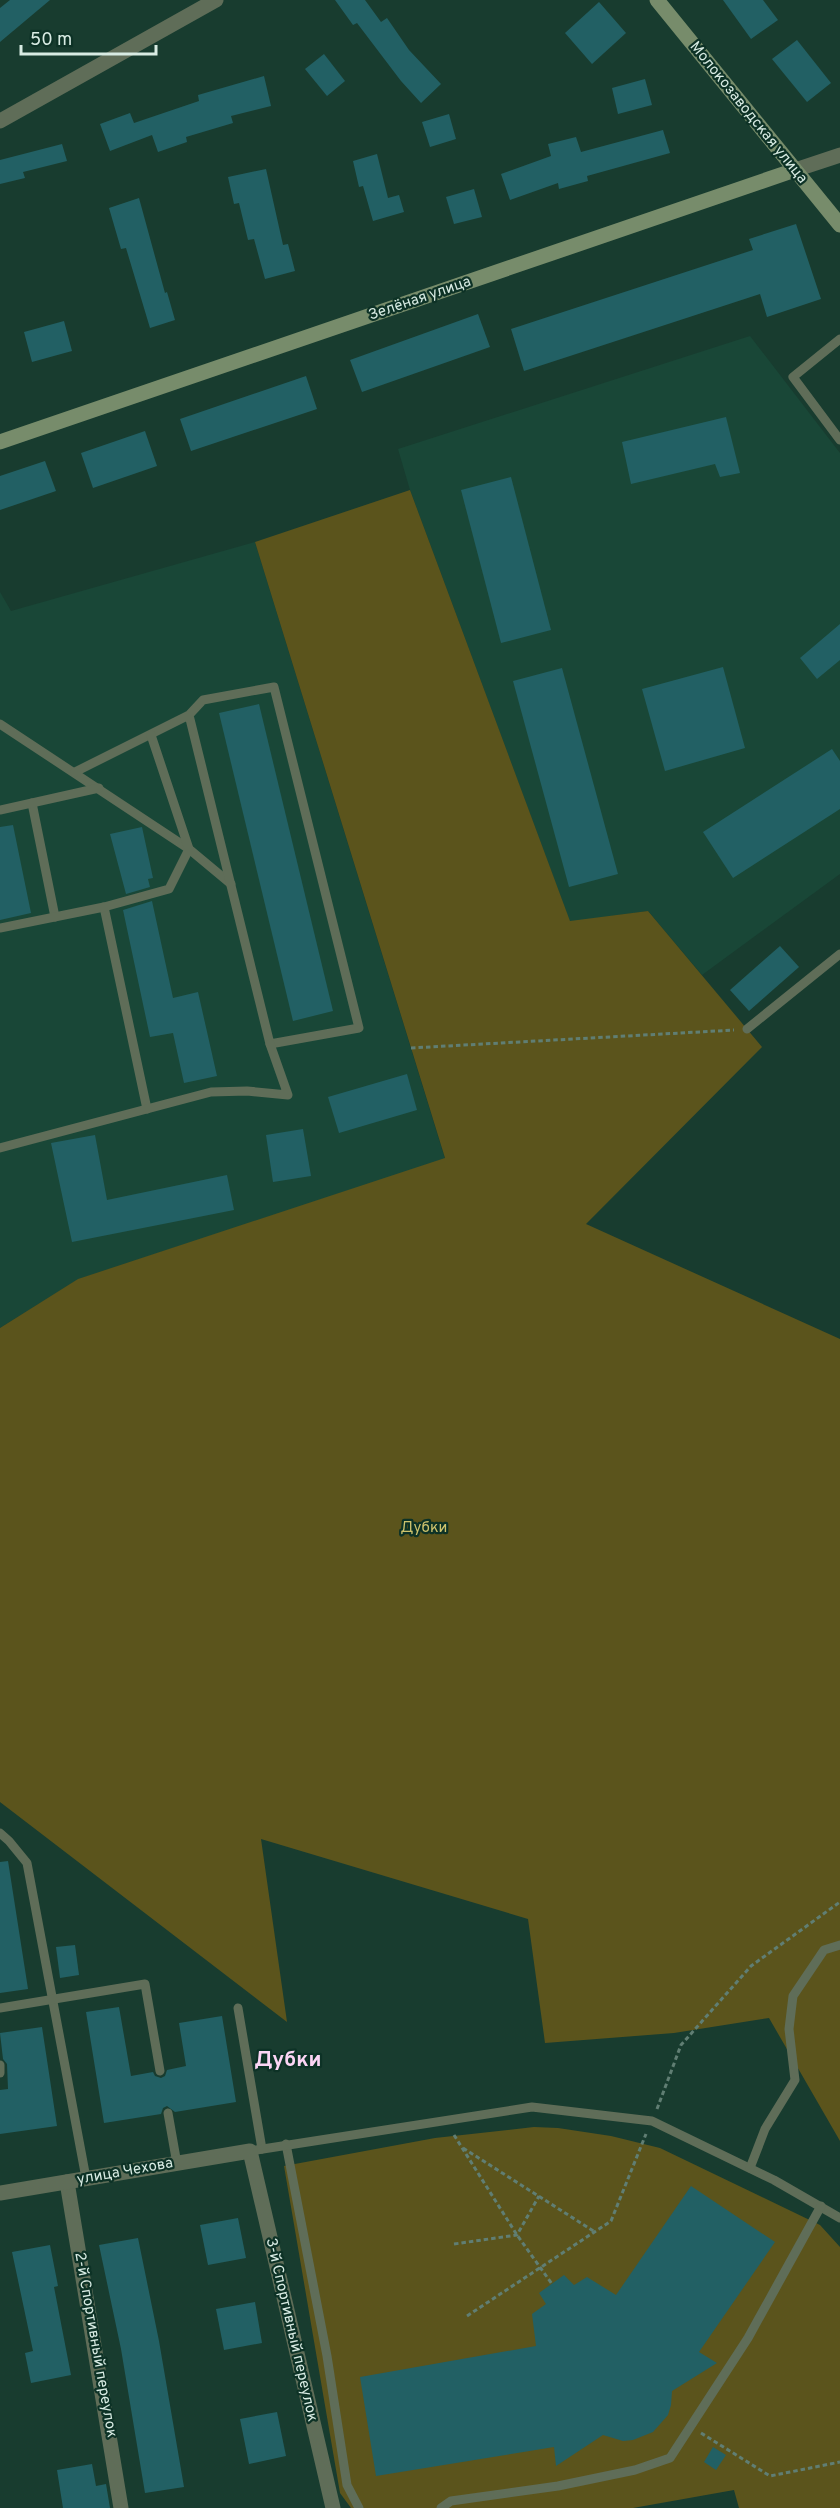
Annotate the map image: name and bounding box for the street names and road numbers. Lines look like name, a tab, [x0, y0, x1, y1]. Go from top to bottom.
street label: Молокозаводская улица	[685, 38, 811, 188]
street label: Зелёная улица	[366, 273, 474, 325]
street label: улица Чехова	[75, 2154, 175, 2190]
street label: 3-й Спортивный переулок	[261, 2236, 321, 2424]
street label: 2-й Спортивный переулок	[69, 2251, 121, 2439]

